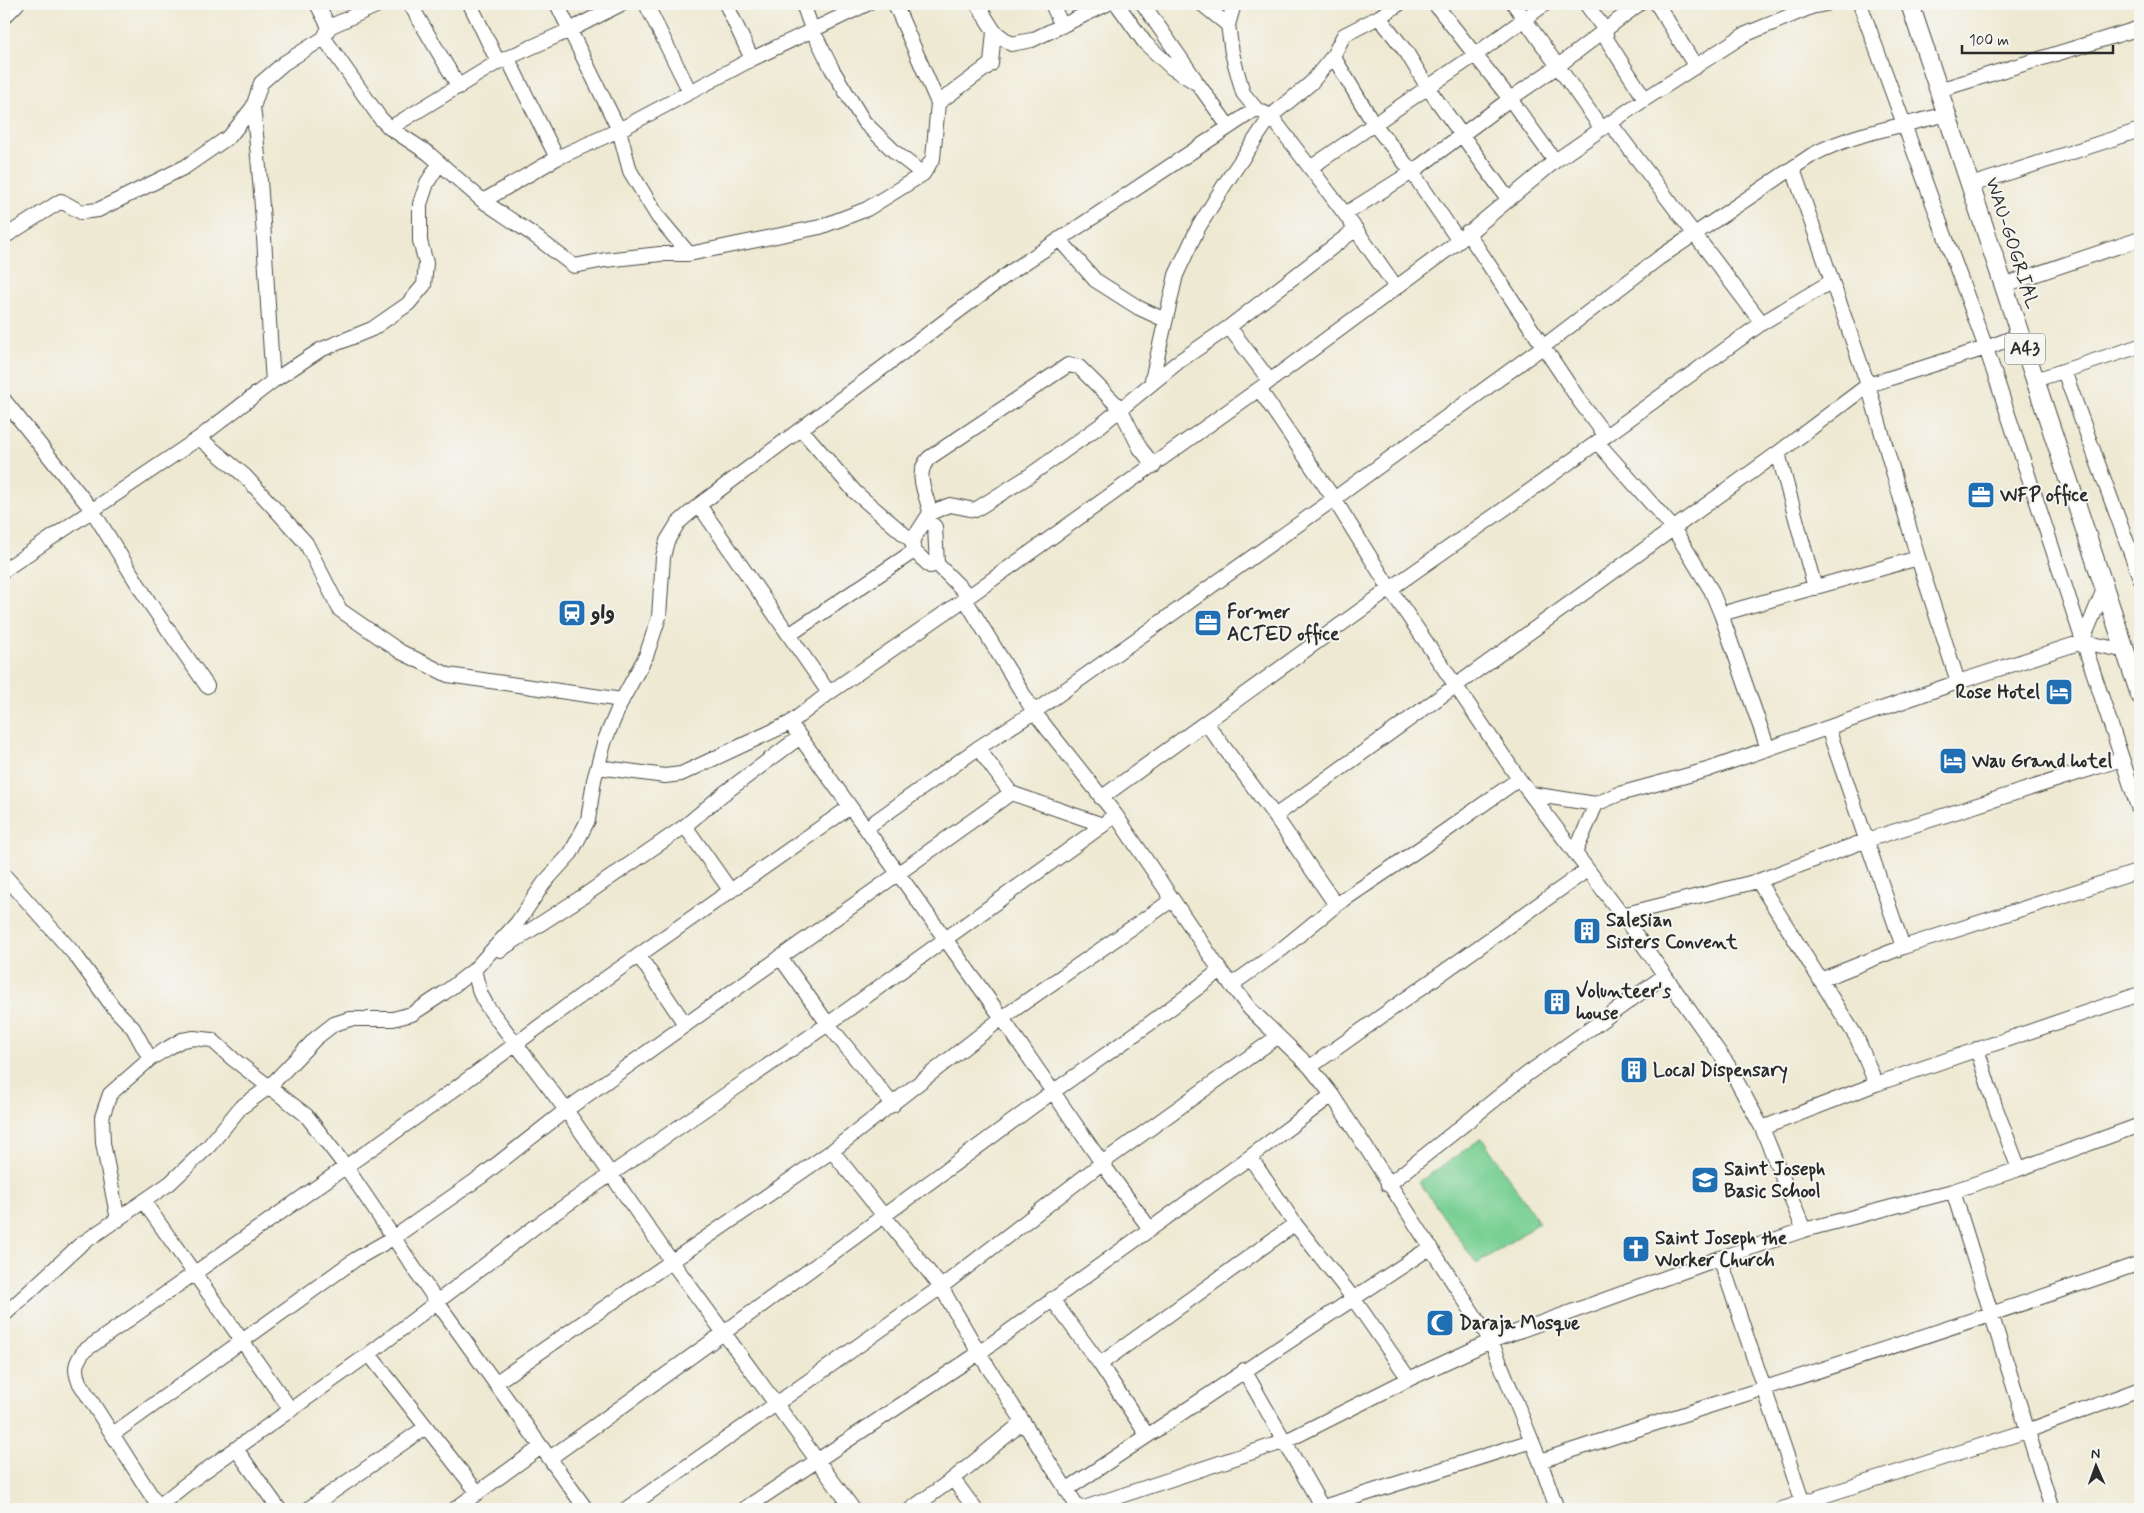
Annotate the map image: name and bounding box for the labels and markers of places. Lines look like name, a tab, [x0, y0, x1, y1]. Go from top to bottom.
office icon: WFP office	[1966, 480, 1996, 510]
place label: WFP office	[1999, 483, 2089, 508]
station icon: واو	[557, 598, 587, 628]
place label: Former ACTED office	[1227, 600, 1340, 647]
place label: واو	[590, 601, 615, 626]
office icon: Former ACTED office	[1193, 608, 1223, 638]
hotel icon: Rose Hotel	[2044, 677, 2074, 707]
place label: Rose Hotel	[1955, 680, 2040, 705]
hotel icon: Wau Grand hotel	[1938, 746, 1968, 776]
place label: Wau Grand hotel	[1971, 749, 2112, 774]
place label: Salesian Sisters Convent	[1606, 908, 1738, 955]
building icon: Salesian Sisters Convent	[1572, 916, 1602, 946]
place label: Volunteer's house	[1576, 979, 1672, 1026]
building icon: Volunteer's house	[1542, 987, 1572, 1017]
building icon: Local Dispensary	[1619, 1055, 1649, 1085]
place label: Local Dispensary	[1653, 1058, 1788, 1084]
place label: Saint Joseph Basic School	[1724, 1157, 1826, 1204]
school or university icon: Saint Joseph Basic School	[1690, 1165, 1720, 1195]
place label: Saint Joseph the Worker Church	[1654, 1226, 1788, 1273]
church icon: Saint Joseph the Worker Church	[1621, 1234, 1651, 1264]
mosque icon: Daraja Mosque	[1425, 1308, 1455, 1338]
place label: Daraja Mosque	[1459, 1311, 1580, 1337]

